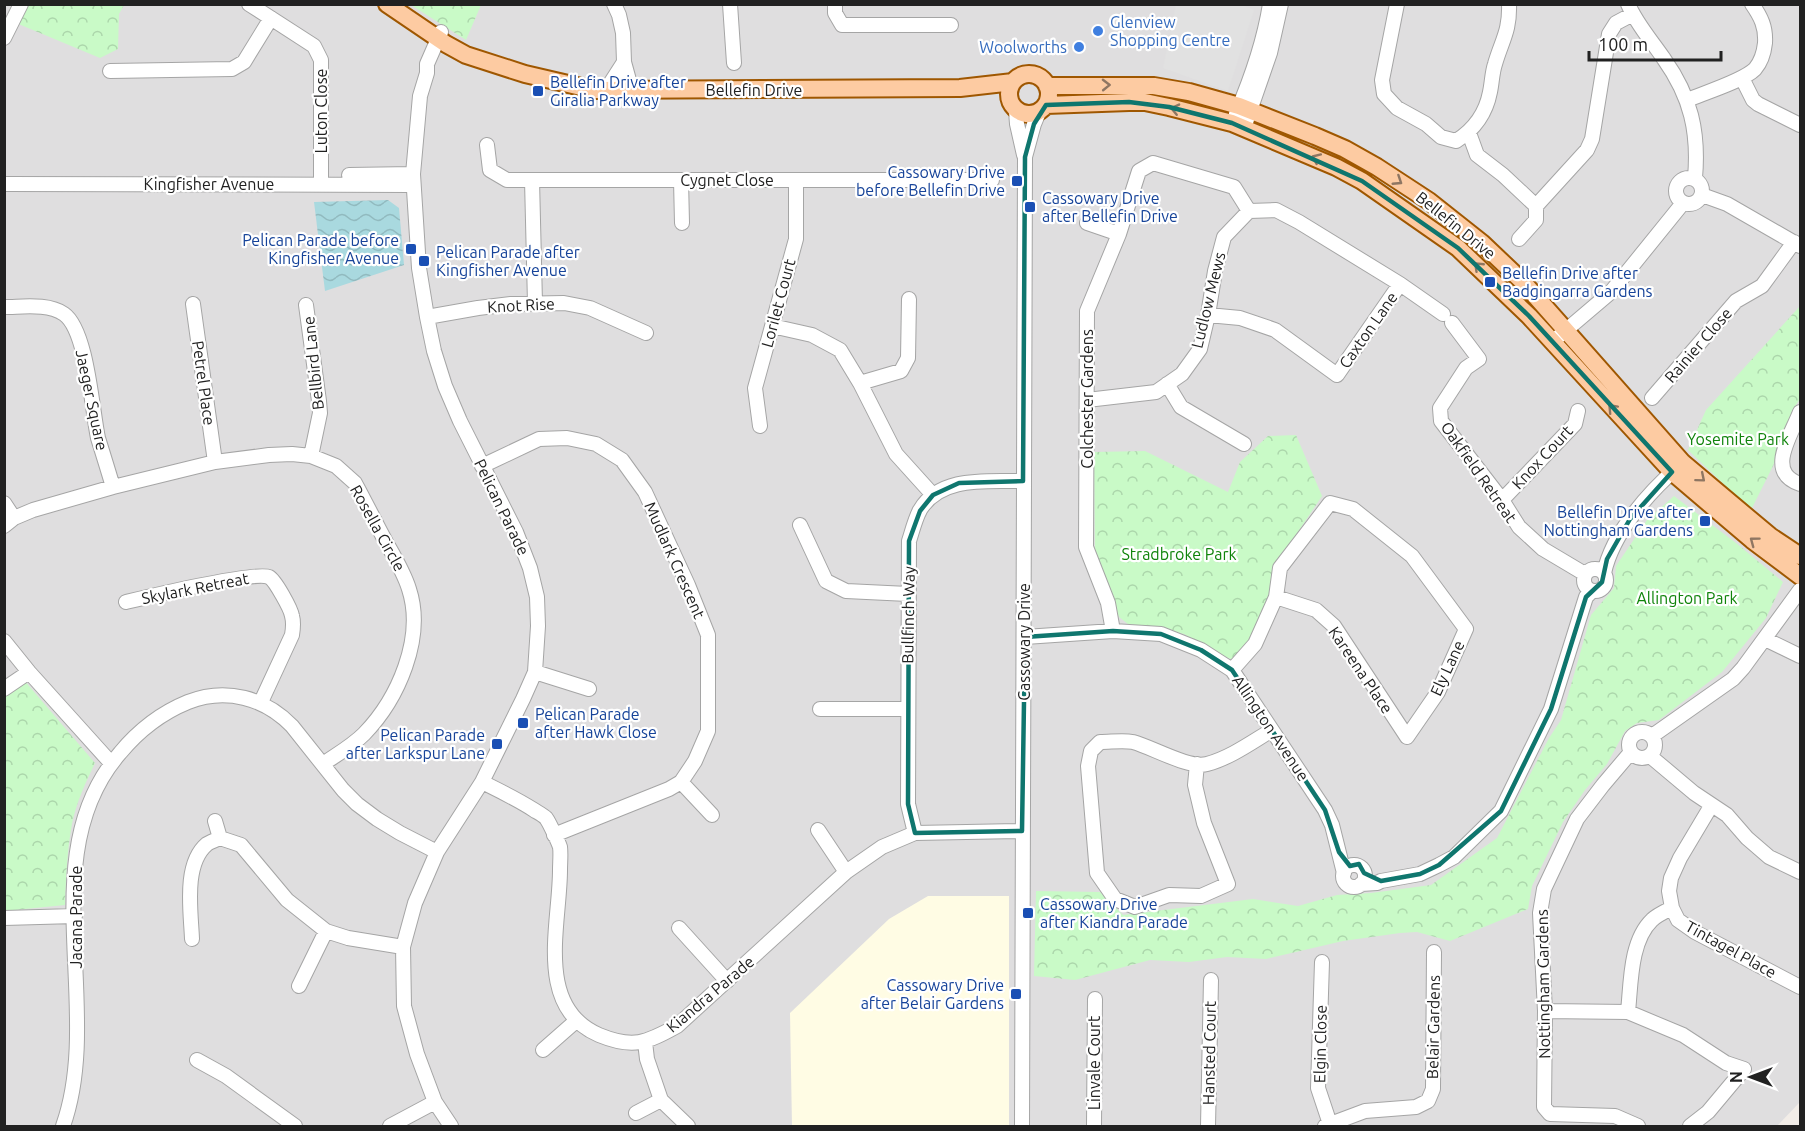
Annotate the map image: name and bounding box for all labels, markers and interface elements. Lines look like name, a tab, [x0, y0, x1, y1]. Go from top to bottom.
place label: Glenview Shopping Centre	[1110, 13, 1230, 49]
marker: Glenview Shopping Centre	[1091, 24, 1105, 38]
scale bar	[1589, 24, 1721, 62]
text: 100 m	[1598, 34, 1648, 54]
place label: Woolworths	[979, 38, 1067, 56]
marker: Woolworths	[1072, 40, 1086, 54]
street label: Luton Close	[312, 69, 330, 153]
place label: Bellefin Drive after Giralia Parkway	[550, 73, 686, 109]
one-way arrow	[1101, 79, 1110, 92]
street label: Bellefin Drive	[706, 81, 802, 99]
marker: Bellefin Drive after Giralia Parkway	[531, 84, 545, 98]
one-way arrow	[1171, 103, 1181, 116]
one-way arrow	[1312, 154, 1323, 166]
place label: Cassowary Drive before Bellefin Drive	[856, 163, 1005, 199]
street label: Cygnet Close	[680, 171, 774, 189]
marker: Cassowary Drive before Bellefin Drive	[1010, 174, 1024, 188]
one-way arrow	[1392, 174, 1402, 186]
street label: Kingfisher Avenue	[144, 175, 274, 193]
street label: Bellefin Drive	[1413, 188, 1499, 262]
place label: Cassowary Drive after Bellefin Drive	[1042, 189, 1178, 225]
marker: Cassowary Drive after Bellefin Drive	[1023, 200, 1037, 214]
place label: Pelican Parade before Kingfisher Avenue	[242, 231, 399, 267]
marker: Pelican Parade before Kingfisher Avenue	[404, 242, 418, 256]
place label: Pelican Parade after Kingfisher Avenue	[436, 243, 580, 279]
street label: Ludlow Mews	[1187, 250, 1229, 350]
marker: Pelican Parade after Kingfisher Avenue	[417, 254, 431, 268]
street label: Lorilet Court	[758, 256, 799, 349]
one-way arrow	[1474, 263, 1485, 274]
place label: Bellefin Drive after Badgingarra Gardens	[1502, 264, 1653, 300]
marker: Bellefin Drive after Badgingarra Gardens	[1483, 275, 1497, 289]
street label: Caxton Lane	[1335, 288, 1401, 372]
street label: Knot Rise	[487, 294, 555, 316]
street label: Rainier Close	[1661, 304, 1735, 386]
street label: Bellbird Lane	[299, 315, 327, 411]
street label: Colchester Gardens	[1078, 329, 1096, 469]
street label: Petrel Place	[189, 339, 219, 427]
street label: Jaeger Square	[73, 348, 111, 452]
one-way arrow	[1608, 404, 1619, 414]
street label: Oakfield Retreat	[1437, 418, 1521, 527]
street label: Knox Court	[1508, 421, 1577, 493]
park label: Yosemite Park	[1687, 430, 1789, 448]
street label: Pelican Parade	[471, 456, 533, 558]
one-way arrow	[1694, 471, 1705, 482]
street label: Rosella Circle	[347, 482, 409, 574]
street label: Mudlark Crescent	[641, 499, 709, 622]
place label: Bellefin Drive after Nottingham Gardens	[1543, 503, 1693, 539]
marker: Bellefin Drive after Nottingham Gardens	[1698, 514, 1712, 528]
one-way arrow	[1749, 537, 1760, 548]
park label: Stradbroke Park	[1121, 545, 1237, 563]
street label: Bullfinch Way	[898, 566, 918, 664]
street label: Skylark Retreat	[140, 569, 251, 607]
street label: Cassowary Drive	[1015, 583, 1033, 701]
park label: Allington Park	[1636, 589, 1738, 607]
street label: Kareena Place	[1325, 623, 1397, 717]
street label: Ely Lane	[1426, 638, 1468, 698]
street label: Allington Avenue	[1229, 672, 1313, 784]
place label: Pelican Parade after Hawk Close	[535, 705, 657, 741]
marker: Pelican Parade after Hawk Close	[516, 716, 530, 730]
place label: Pelican Parade after Larkspur Lane	[346, 726, 485, 762]
marker: Pelican Parade after Larkspur Lane	[490, 737, 504, 751]
street label: Jacana Parade	[67, 866, 85, 968]
place label: Cassowary Drive after Kiandra Parade	[1040, 895, 1188, 931]
marker: Cassowary Drive after Kiandra Parade	[1021, 906, 1035, 920]
street label: Nottingham Gardens	[1533, 909, 1553, 1059]
street label: Tintagel Place	[1683, 917, 1779, 981]
street label: Kiandra Parade	[663, 952, 757, 1036]
street label: Belair Gardens	[1423, 975, 1443, 1079]
place label: Cassowary Drive after Belair Gardens	[861, 976, 1004, 1012]
marker: Cassowary Drive after Belair Gardens	[1009, 987, 1023, 1001]
street label: Hansted Court	[1199, 1000, 1219, 1105]
street label: Elgin Close	[1310, 1005, 1330, 1083]
street label: Linvale Court	[1085, 1015, 1103, 1110]
north arrow	[1721, 1047, 1781, 1107]
text: N	[1727, 1071, 1745, 1083]

